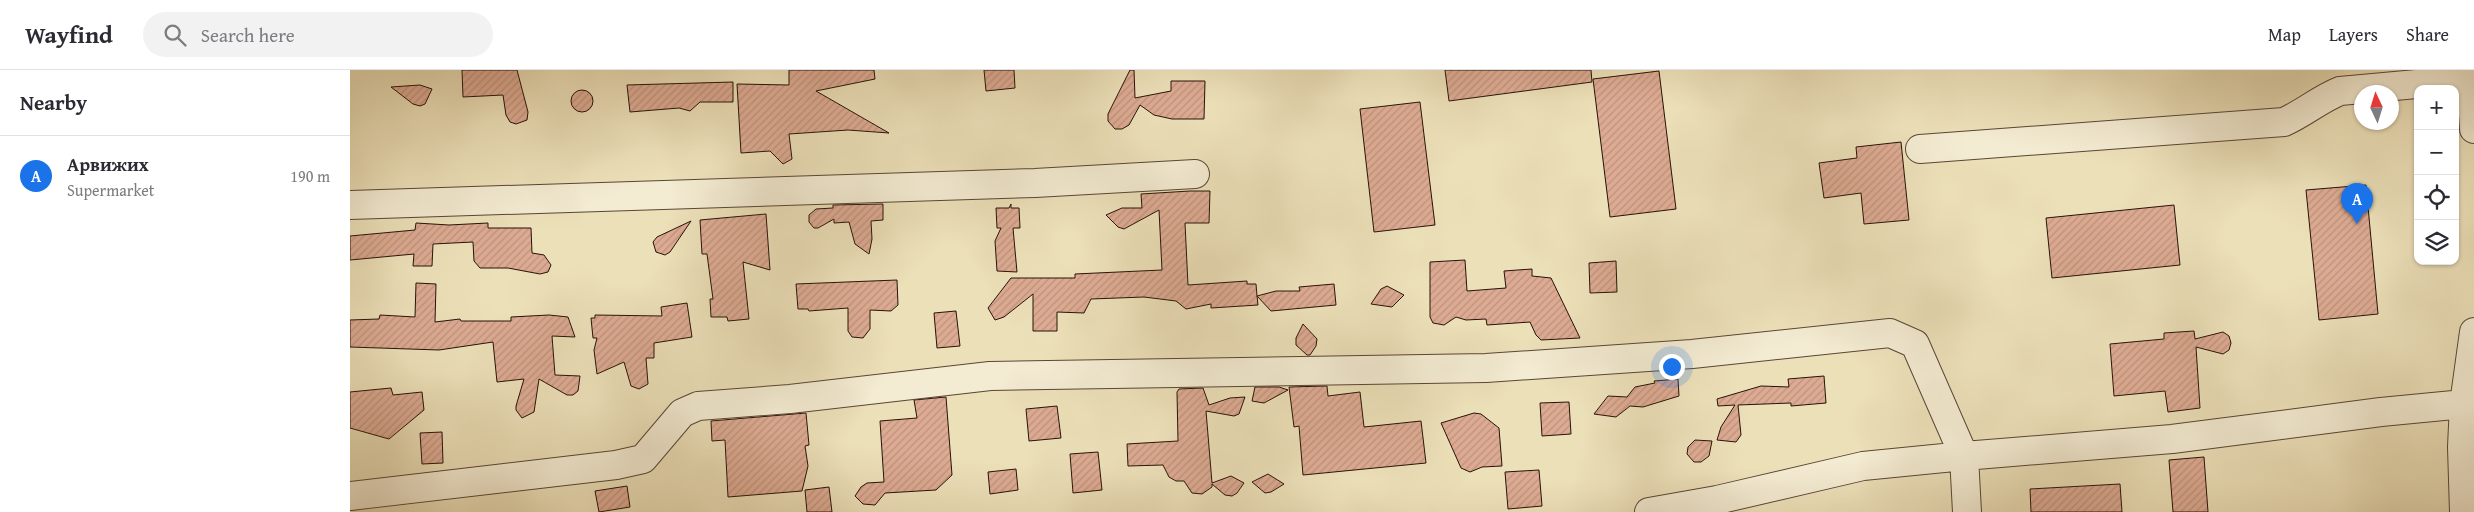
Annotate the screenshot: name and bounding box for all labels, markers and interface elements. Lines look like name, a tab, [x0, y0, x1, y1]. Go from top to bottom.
search box	[143, 12, 493, 57]
text: Wayfind	[25, 17, 113, 52]
icon: search	[161, 21, 189, 49]
text: Search here	[201, 21, 295, 49]
text: Map	[2268, 21, 2301, 48]
text: Layers	[2329, 21, 2378, 48]
text: Share	[2406, 21, 2449, 48]
north arrow	[2354, 85, 2399, 130]
map controls	[2414, 85, 2459, 265]
button: +	[2414, 85, 2459, 130]
text: Nearby	[20, 87, 87, 118]
button: −	[2414, 130, 2459, 175]
text: Арвижих	[67, 150, 149, 178]
text: A	[31, 164, 41, 188]
text: 190 m	[290, 164, 330, 188]
button: locate	[2414, 175, 2459, 220]
text: Supermarket	[67, 178, 154, 202]
pin: A	[2341, 183, 2373, 224]
button: layers	[2414, 220, 2459, 265]
your location	[1659, 354, 1685, 380]

